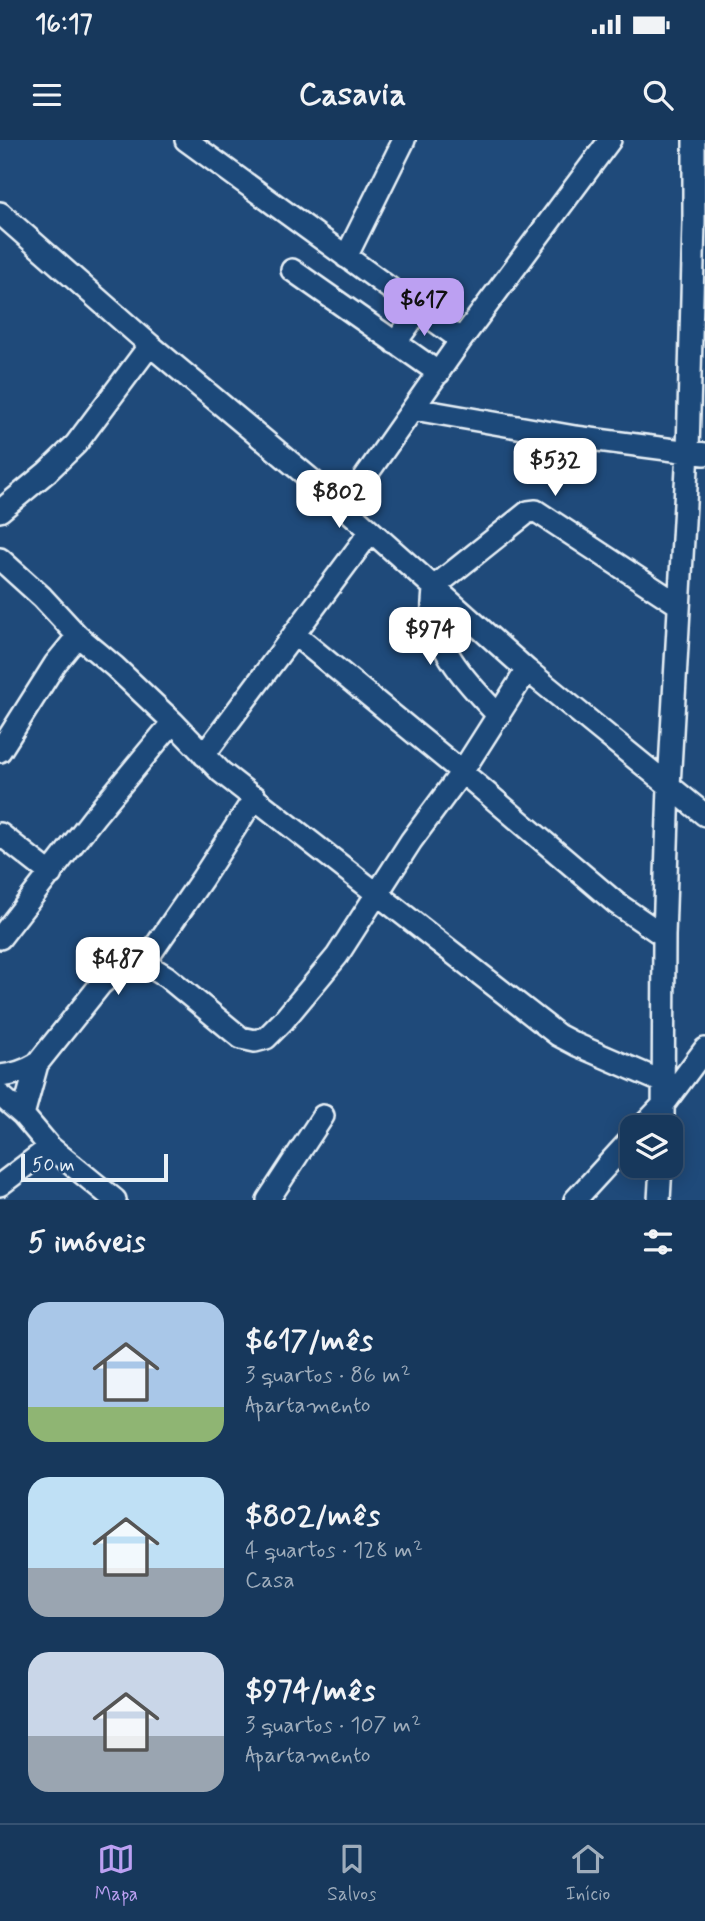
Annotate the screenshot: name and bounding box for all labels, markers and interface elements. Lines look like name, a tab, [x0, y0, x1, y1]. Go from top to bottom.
text: 16:17	[35, 8, 93, 42]
text: Casavia	[299, 74, 406, 116]
icon: menu	[28, 76, 66, 114]
icon: search	[639, 76, 677, 114]
pin: $617	[383, 278, 465, 338]
text: $617	[400, 286, 448, 316]
pin: $532	[514, 438, 596, 498]
text: $532	[530, 446, 580, 476]
pin: $802	[298, 470, 380, 530]
text: $802	[312, 478, 366, 508]
pin: $974	[389, 608, 471, 667]
text: $974	[405, 615, 455, 645]
pin: $487	[77, 938, 159, 997]
text: $487	[92, 945, 144, 975]
map controls	[620, 1115, 683, 1178]
button: layers	[620, 1115, 683, 1178]
scale bar	[21, 1151, 168, 1183]
text: 50 m	[32, 1153, 75, 1178]
text: 5 imóveis	[28, 1223, 145, 1262]
icon: filters	[639, 1223, 677, 1261]
text: $617/mês	[245, 1322, 373, 1361]
icon: home	[84, 1330, 168, 1414]
text: 3 quartos · 86 m²	[245, 1361, 411, 1391]
text: Apartamento	[245, 1391, 371, 1421]
text: $802/mês	[245, 1497, 380, 1536]
icon: home	[84, 1505, 168, 1589]
text: 4 quartos · 128 m²	[245, 1536, 423, 1566]
text: Casa	[245, 1566, 295, 1596]
text: $974/mês	[245, 1672, 375, 1711]
icon: home	[84, 1680, 168, 1764]
text: 3 quartos · 107 m²	[245, 1711, 421, 1741]
text: Apartamento	[245, 1741, 371, 1771]
tab: Mapa	[95, 1840, 138, 1907]
tab: Salvos	[327, 1840, 376, 1907]
tab: Início	[566, 1840, 610, 1907]

